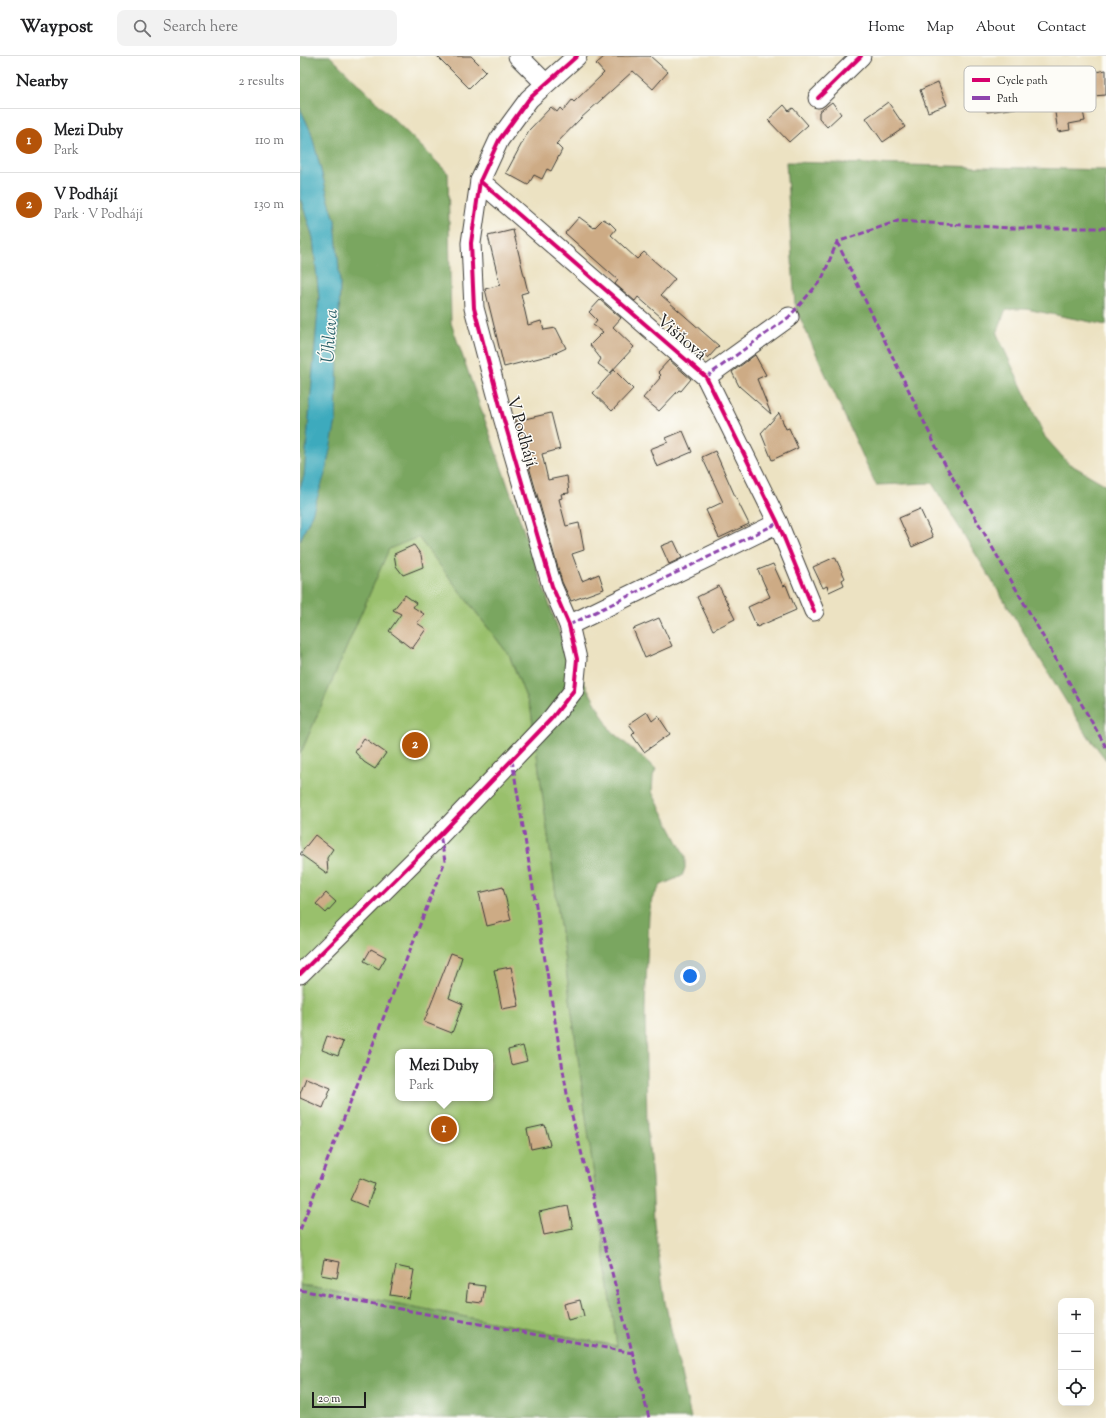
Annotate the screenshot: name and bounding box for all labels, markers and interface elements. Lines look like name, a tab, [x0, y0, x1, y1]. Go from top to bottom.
search box	[117, 10, 397, 46]
text: Waypost	[20, 14, 93, 41]
icon: search	[131, 17, 153, 39]
text: Search here	[163, 17, 238, 38]
text: Home	[868, 18, 905, 38]
text: Map	[927, 18, 954, 38]
text: About	[976, 18, 1015, 38]
text: Contact	[1037, 18, 1086, 38]
legend	[964, 66, 1096, 112]
text: Nearby	[16, 70, 68, 94]
text: 2 results	[239, 73, 284, 91]
text: Cycle path	[997, 73, 1048, 89]
text: Path	[997, 91, 1019, 107]
text: Mezi Duby	[54, 121, 123, 142]
text: 1	[27, 132, 31, 150]
text: 110 m	[255, 132, 284, 150]
text: Park	[54, 142, 79, 160]
text: V Podhájí	[54, 185, 118, 206]
text: 2	[26, 196, 32, 214]
text: 130 m	[254, 196, 284, 214]
text: Park · V Podhájí	[54, 206, 143, 224]
water label: Úhlava	[315, 308, 346, 364]
street label: Višňová	[651, 309, 711, 367]
street label: V Podhájí	[500, 394, 543, 470]
pin: 2	[402, 730, 428, 760]
your location	[680, 966, 700, 986]
popup	[395, 1049, 493, 1101]
text: Mezi Duby	[409, 1056, 479, 1077]
text: Park	[409, 1077, 434, 1095]
pin: 1	[431, 1114, 457, 1144]
map controls	[1058, 1298, 1094, 1406]
button: +	[1058, 1298, 1094, 1334]
button: −	[1058, 1334, 1094, 1370]
button: locate	[1058, 1370, 1094, 1406]
scale bar	[312, 1390, 366, 1409]
text: 20 m	[318, 1391, 340, 1407]

